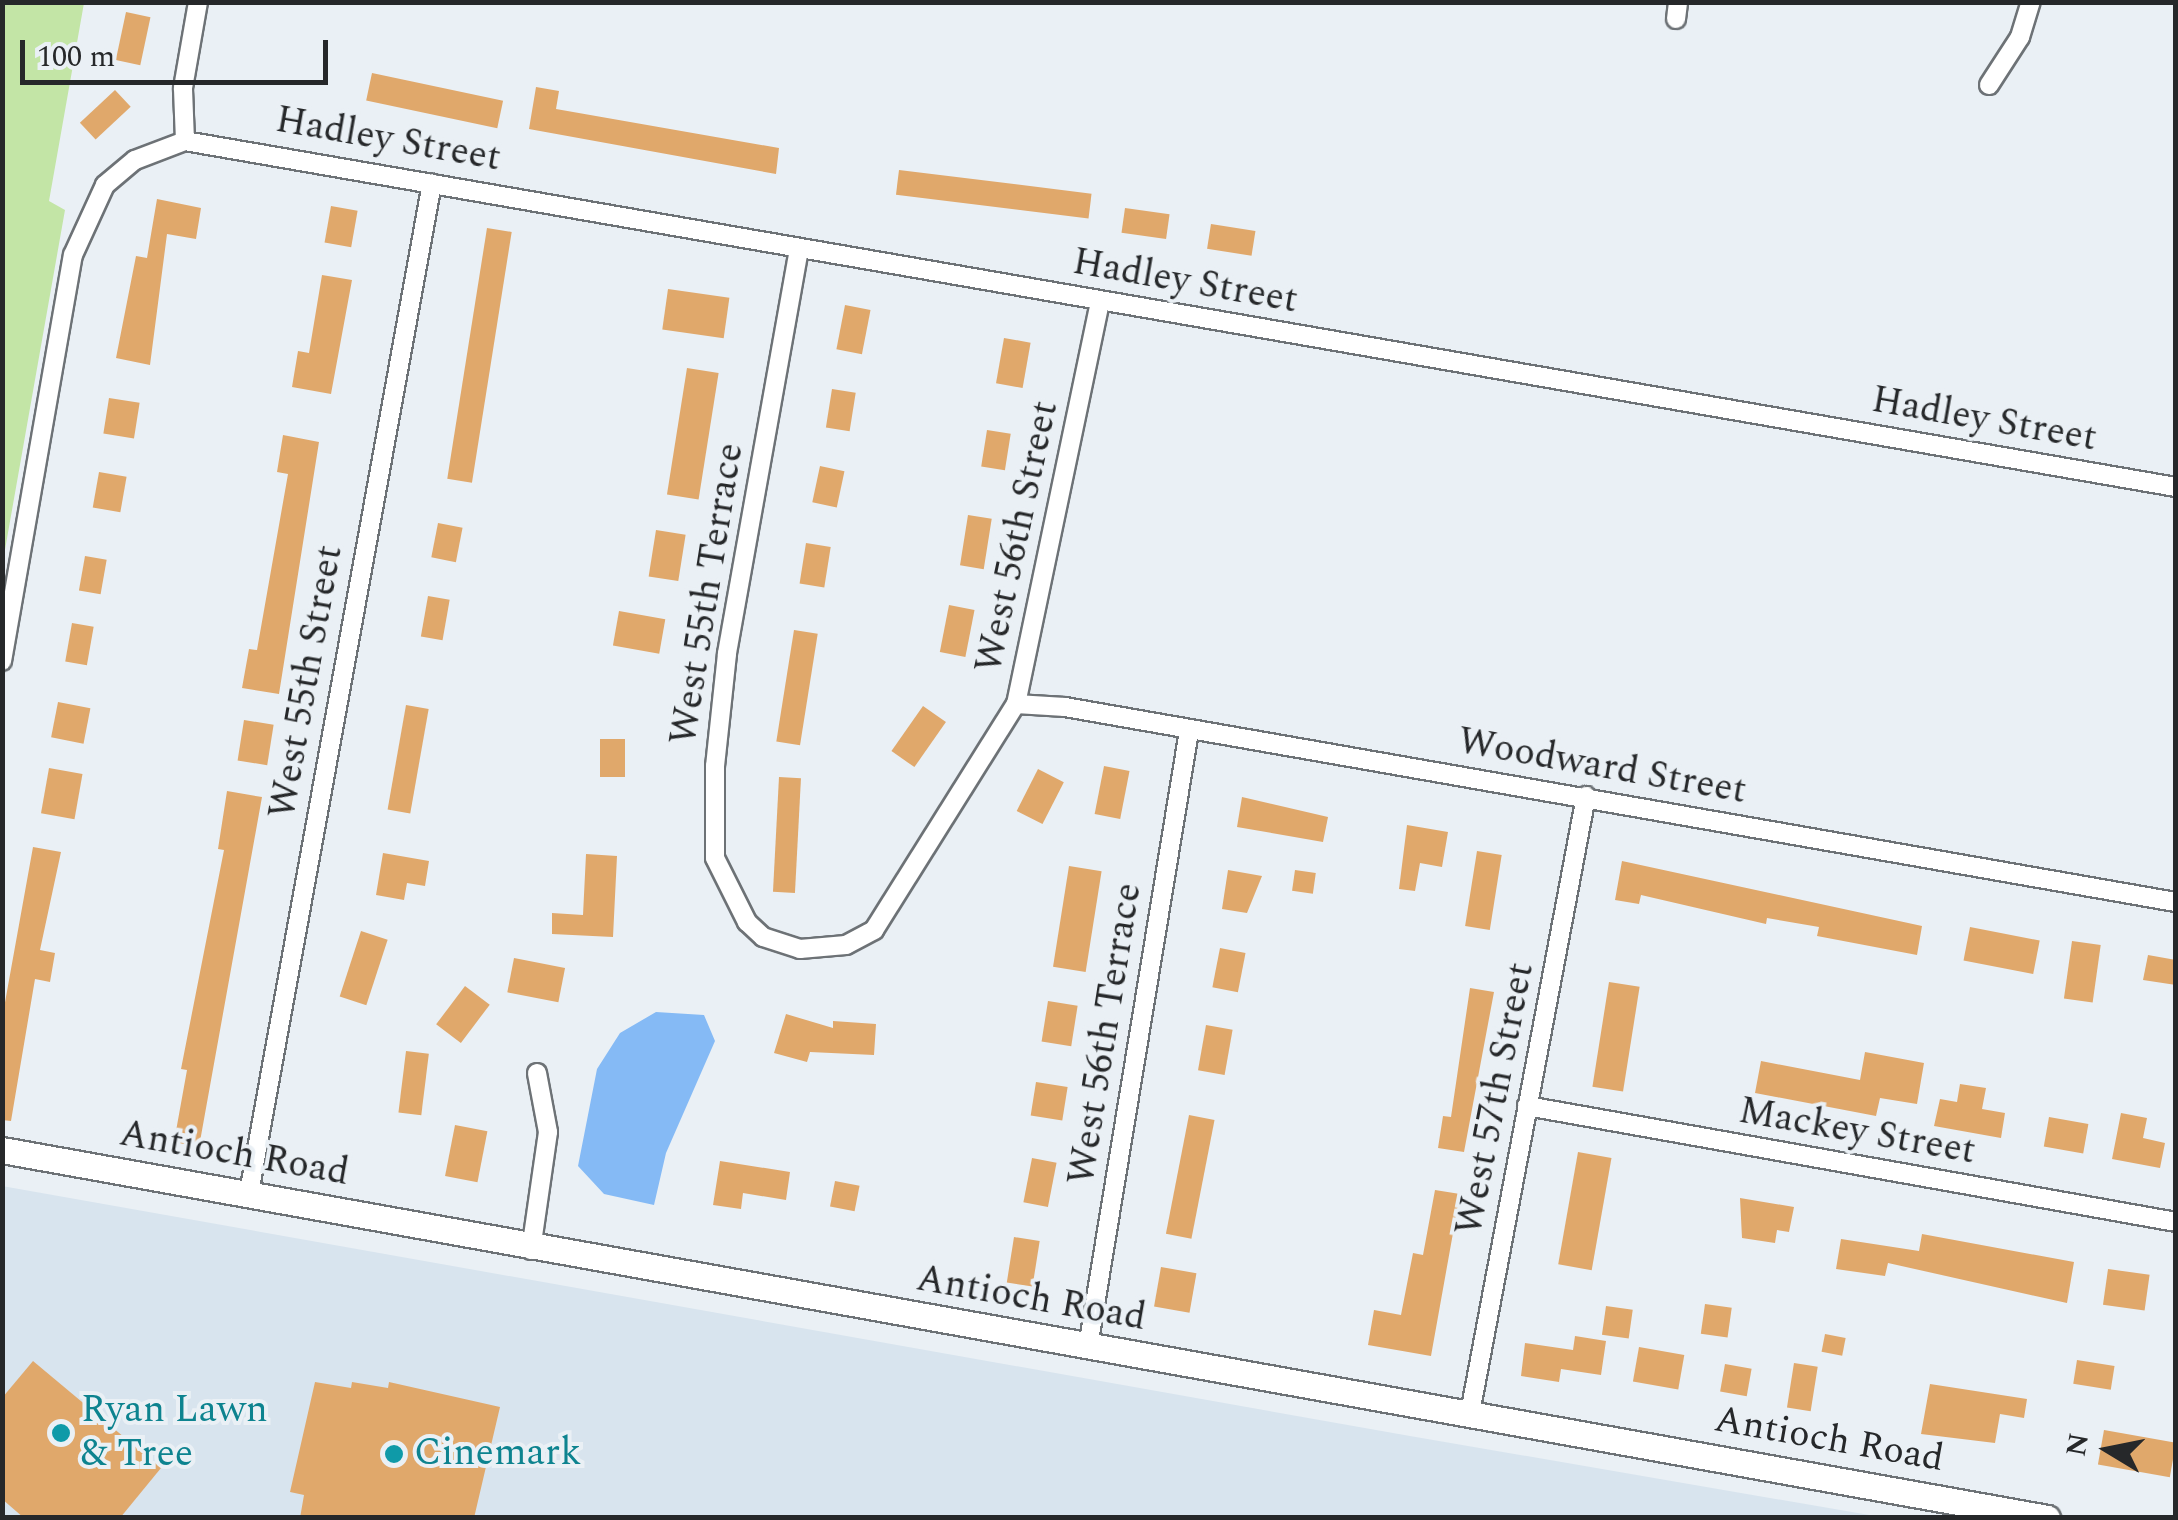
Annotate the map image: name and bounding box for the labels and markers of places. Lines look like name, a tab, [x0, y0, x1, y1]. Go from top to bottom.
place label: Ryan Lawn & Tree	[81, 1388, 268, 1478]
marker: Ryan Lawn & Tree	[50, 1422, 72, 1444]
place label: Cinemark	[414, 1431, 581, 1477]
marker: Cinemark	[383, 1443, 405, 1465]

